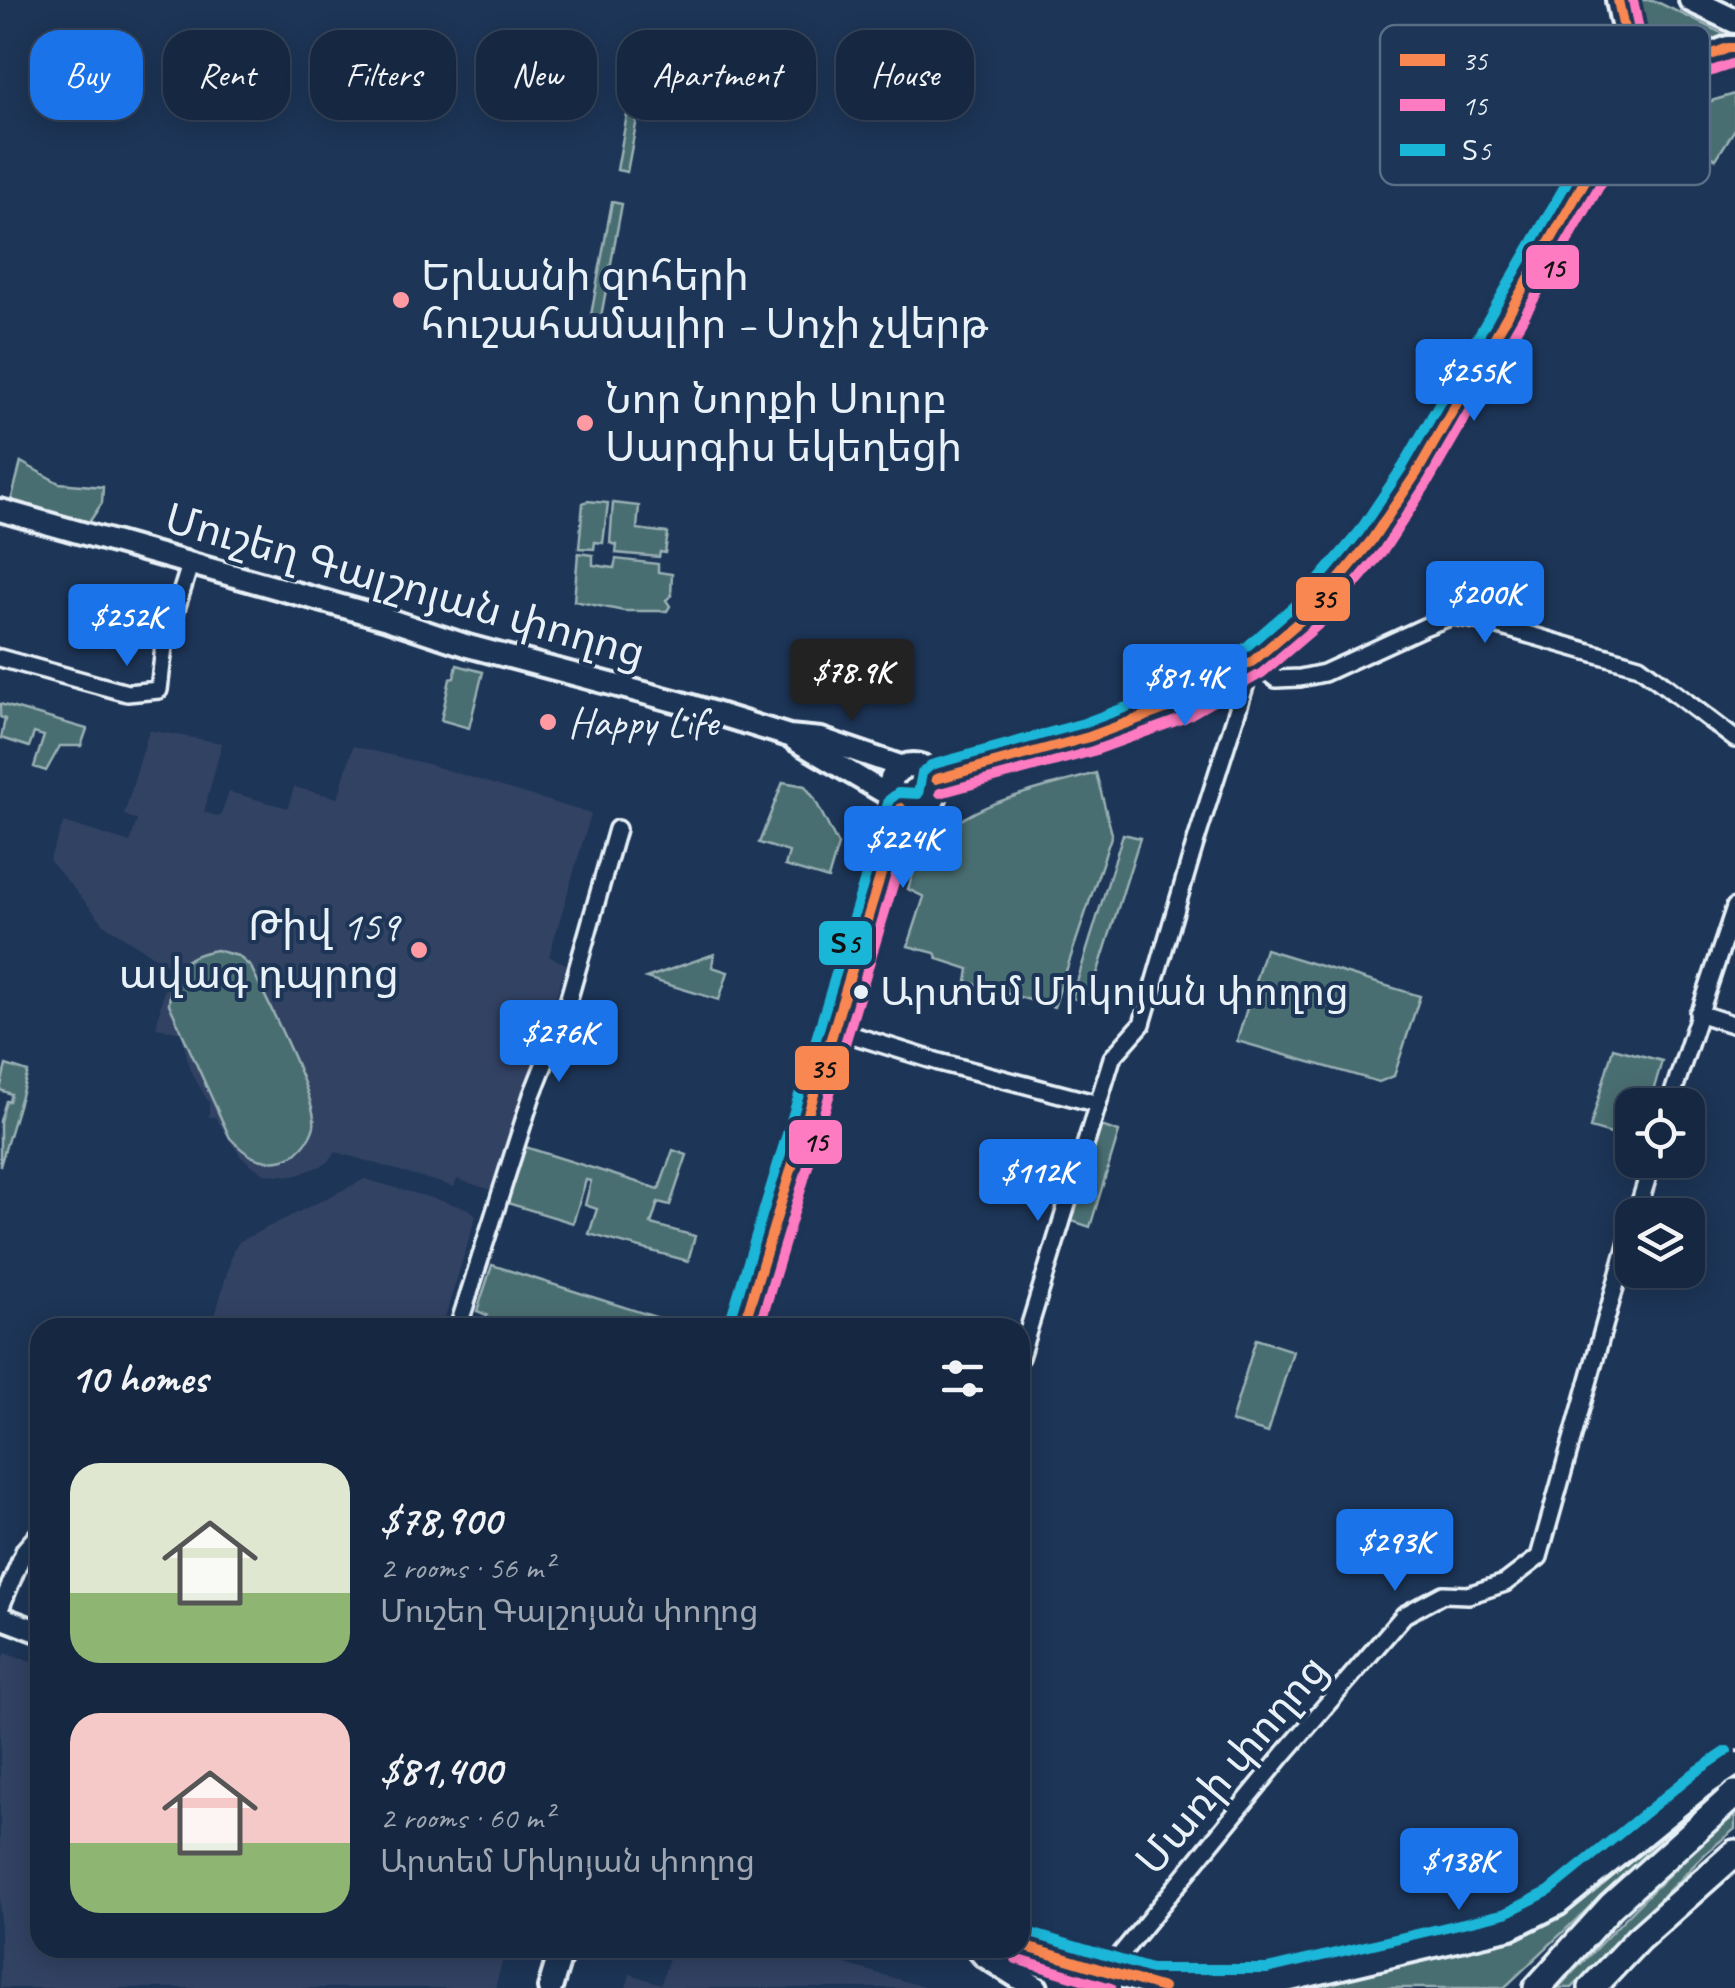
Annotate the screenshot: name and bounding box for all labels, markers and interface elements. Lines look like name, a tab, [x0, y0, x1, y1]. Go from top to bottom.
legend	[1380, 25, 1710, 185]
chip: Buy	[30, 30, 143, 120]
chip: Rent	[163, 30, 290, 120]
chip: Filters	[310, 30, 456, 120]
chip: New	[476, 30, 597, 120]
chip: Apartment	[617, 30, 816, 120]
chip: House	[836, 30, 974, 120]
text: 35	[1462, 43, 1489, 78]
text: 15	[1462, 88, 1489, 123]
text: Տ5	[1462, 133, 1492, 168]
line badge: 15	[1524, 243, 1581, 291]
place label: Երևանի զոհերի հուշահամալիր – Սոչի չվերթ	[421, 250, 989, 351]
text: 15	[1540, 250, 1567, 285]
marker: Երևանի զոհերի հուշահամալիր – Սոչի չվերթ	[390, 289, 412, 311]
pin: $255K	[1404, 339, 1544, 424]
text: $255K	[1438, 351, 1510, 392]
place label: Նոր Նորքի Սուրբ Սարգիս եկեղեցի	[605, 373, 962, 474]
marker: Նոր Նորքի Սուրբ Սարգիս եկեղեցի	[574, 412, 596, 434]
street label: Մուշեղ Գալշոյան փողոց	[159, 492, 651, 680]
pin: $200K	[1415, 561, 1555, 646]
text: $200K	[1448, 573, 1522, 614]
line badge: 35	[1294, 575, 1352, 623]
text: 35	[1311, 581, 1338, 616]
pin: $252K	[57, 584, 197, 669]
text: $252K	[90, 596, 164, 637]
pin: $78.9K	[771, 639, 933, 724]
pin: $81.4K	[1104, 644, 1266, 729]
text: $78.9K	[812, 651, 892, 692]
text: $81.4K	[1145, 656, 1225, 697]
place label: Happy Life	[568, 696, 720, 749]
marker: Happy Life	[537, 711, 559, 733]
pin: $224K	[833, 806, 973, 891]
text: $224K	[866, 818, 940, 859]
place label: Թիվ 159 ավագ դպրոց	[119, 900, 402, 1001]
line badge: Տ5	[817, 919, 874, 967]
text: Տ5	[831, 926, 862, 961]
marker: Թիվ 159 ավագ դպրոց	[408, 939, 430, 961]
place label: Արտեմ Միկոյան փողոց	[880, 967, 1349, 1017]
marker: Արտեմ Միկոյան փողոց	[851, 982, 871, 1002]
pin: $276K	[489, 1000, 629, 1085]
text: $276K	[522, 1012, 596, 1053]
line badge: 35	[793, 1044, 851, 1092]
text: 35	[810, 1051, 837, 1086]
map controls	[1615, 1088, 1705, 1288]
button: locate	[1615, 1088, 1705, 1178]
line badge: 15	[787, 1118, 844, 1166]
text: 15	[803, 1124, 830, 1159]
pin: $112K	[968, 1139, 1108, 1224]
text: $112K	[1001, 1151, 1075, 1192]
button: layers	[1615, 1198, 1705, 1288]
icon: filters	[935, 1351, 990, 1406]
text: 10 homes	[70, 1352, 207, 1405]
text: $78,900	[380, 1494, 501, 1547]
icon: home	[150, 1503, 270, 1623]
pin: $293K	[1325, 1509, 1465, 1594]
text: $293K	[1358, 1521, 1432, 1562]
text: 2 rooms · 56 m²	[380, 1547, 553, 1588]
text: Մուշեղ Գալշոյան փողոց	[380, 1591, 758, 1632]
street label: Մառի փողոց	[1125, 1644, 1339, 1886]
text: $81,400	[380, 1744, 502, 1797]
icon: home	[150, 1753, 270, 1873]
text: 2 rooms · 60 m²	[380, 1797, 553, 1838]
pin: $138K	[1389, 1828, 1529, 1913]
text: $138K	[1422, 1840, 1496, 1881]
text: Արտեմ Միկոյան փողոց	[380, 1841, 755, 1882]

